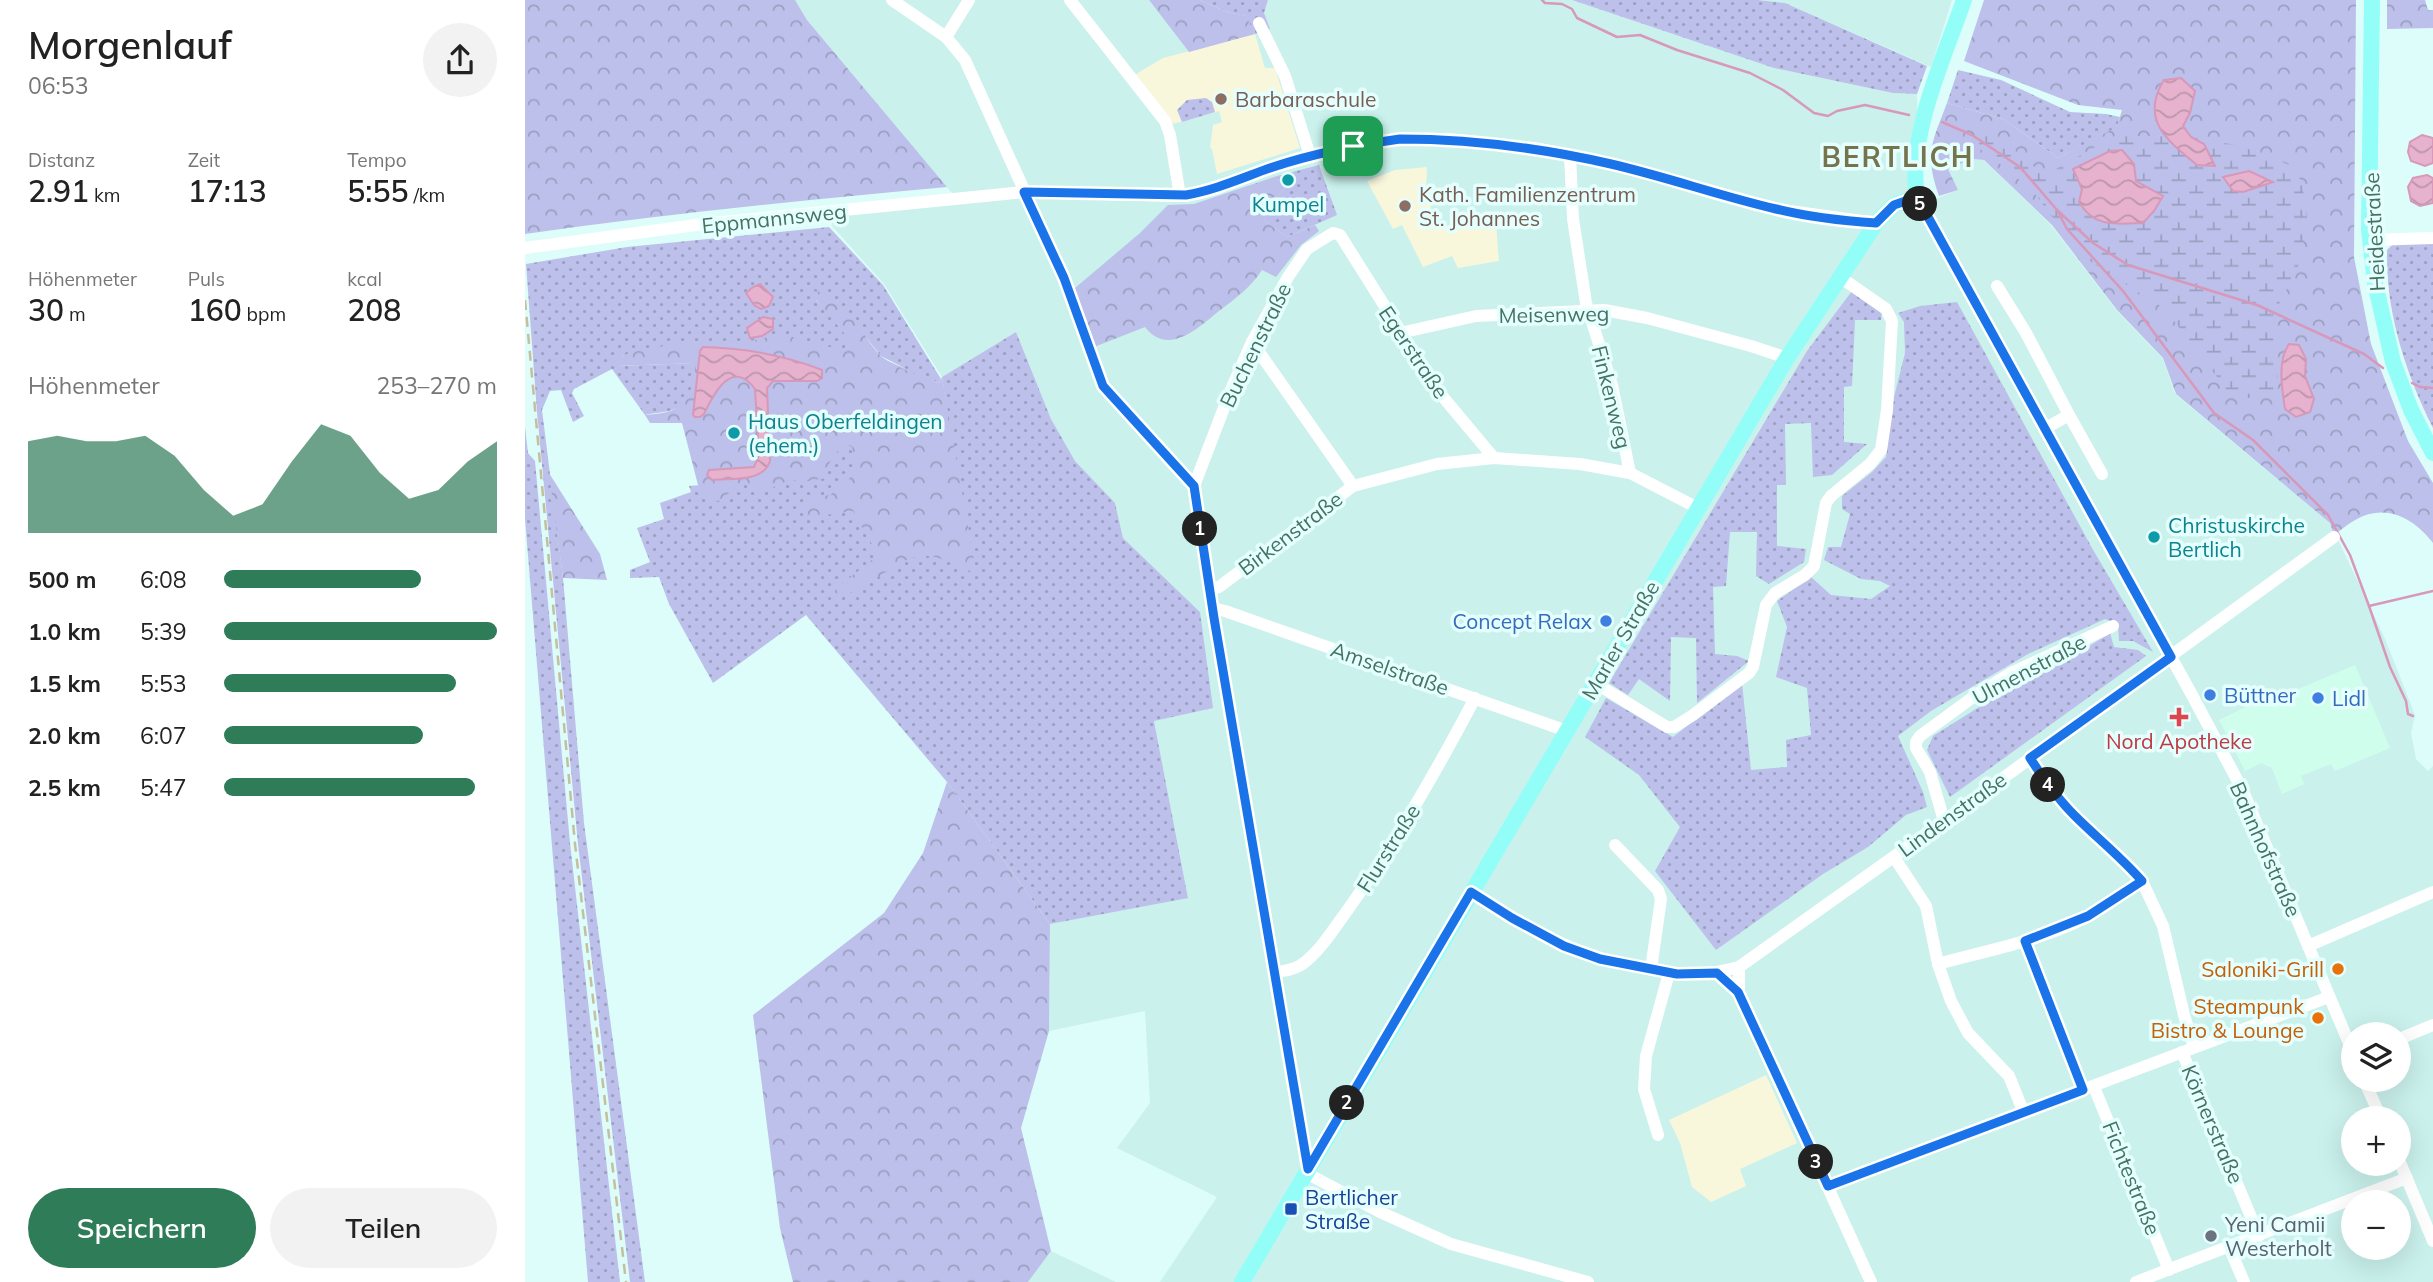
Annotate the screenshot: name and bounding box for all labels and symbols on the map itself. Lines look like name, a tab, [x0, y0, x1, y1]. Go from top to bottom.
place label: Barbaraschule	[1235, 86, 1376, 112]
marker: Barbaraschule	[1213, 91, 1229, 107]
pin	[1323, 116, 1383, 176]
district label: BERTLICH	[1822, 139, 1974, 174]
marker: Kumpel	[1280, 172, 1296, 188]
street label: Heidestraße	[2358, 172, 2390, 292]
place label: Kath. Familienzentrum St. Johannes	[1419, 181, 1636, 231]
pin: 5	[1903, 186, 1937, 222]
place label: Kumpel	[1252, 191, 1324, 217]
street label: Eppmannsweg	[700, 197, 848, 239]
marker: Kath. Familienzentrum St. Johannes	[1397, 198, 1413, 214]
street label: Buchenstraße	[1214, 278, 1296, 412]
street label: Meisenweg	[1498, 300, 1610, 328]
street label: Egerstraße	[1373, 301, 1455, 403]
street label: Finkenweg	[1587, 343, 1637, 451]
place label: Haus Oberfeldingen (ehem.)	[748, 408, 943, 458]
marker: Haus Oberfeldingen (ehem.)	[726, 425, 742, 441]
street label: Birkenstraße	[1233, 485, 1347, 581]
pin: 1	[1183, 512, 1217, 546]
place label: Christuskirche Bertlich	[2168, 512, 2305, 562]
marker: Christuskirche Bertlich	[2146, 529, 2162, 545]
street label: Marler Straße	[1575, 576, 1665, 704]
place label: Concept Relax	[1453, 608, 1592, 634]
marker: Concept Relax	[1598, 613, 1614, 629]
street label: Ulmenstraße	[1968, 628, 2090, 710]
street label: Amselstraße	[1328, 636, 1452, 700]
place label: Büttner	[2224, 682, 2297, 708]
place label: Lidl	[2332, 685, 2366, 711]
marker: Büttner	[2202, 687, 2218, 703]
marker: Lidl	[2310, 690, 2326, 706]
marker: Nord Apotheke	[2171, 709, 2187, 725]
place label: Nord Apotheke	[2106, 728, 2252, 754]
street label: Lindenstraße	[1893, 766, 2011, 862]
pin: 4	[2031, 768, 2065, 802]
street label: Bahnhofstraße	[2225, 777, 2307, 921]
street label: Flurstraße	[1351, 799, 1425, 897]
place label: Saloniki-Grill	[2201, 956, 2324, 982]
marker: Saloniki-Grill	[2330, 961, 2346, 977]
place label: Steampunk Bistro & Lounge	[2151, 993, 2304, 1043]
marker: Steampunk Bistro & Lounge	[2310, 1010, 2326, 1026]
street label: Körnerstraße	[2176, 1061, 2250, 1187]
pin: 2	[1329, 1086, 1365, 1120]
street label: Fichtestraße	[2097, 1117, 2167, 1239]
pin: 3	[1799, 1144, 1833, 1180]
place label: Bertlicher Straße	[1305, 1184, 1398, 1234]
marker: Bertlicher Straße	[1283, 1201, 1299, 1217]
place label: Yeni Camii Westerholt	[2224, 1211, 2332, 1261]
marker: Yeni Camii Westerholt	[2203, 1228, 2219, 1244]

